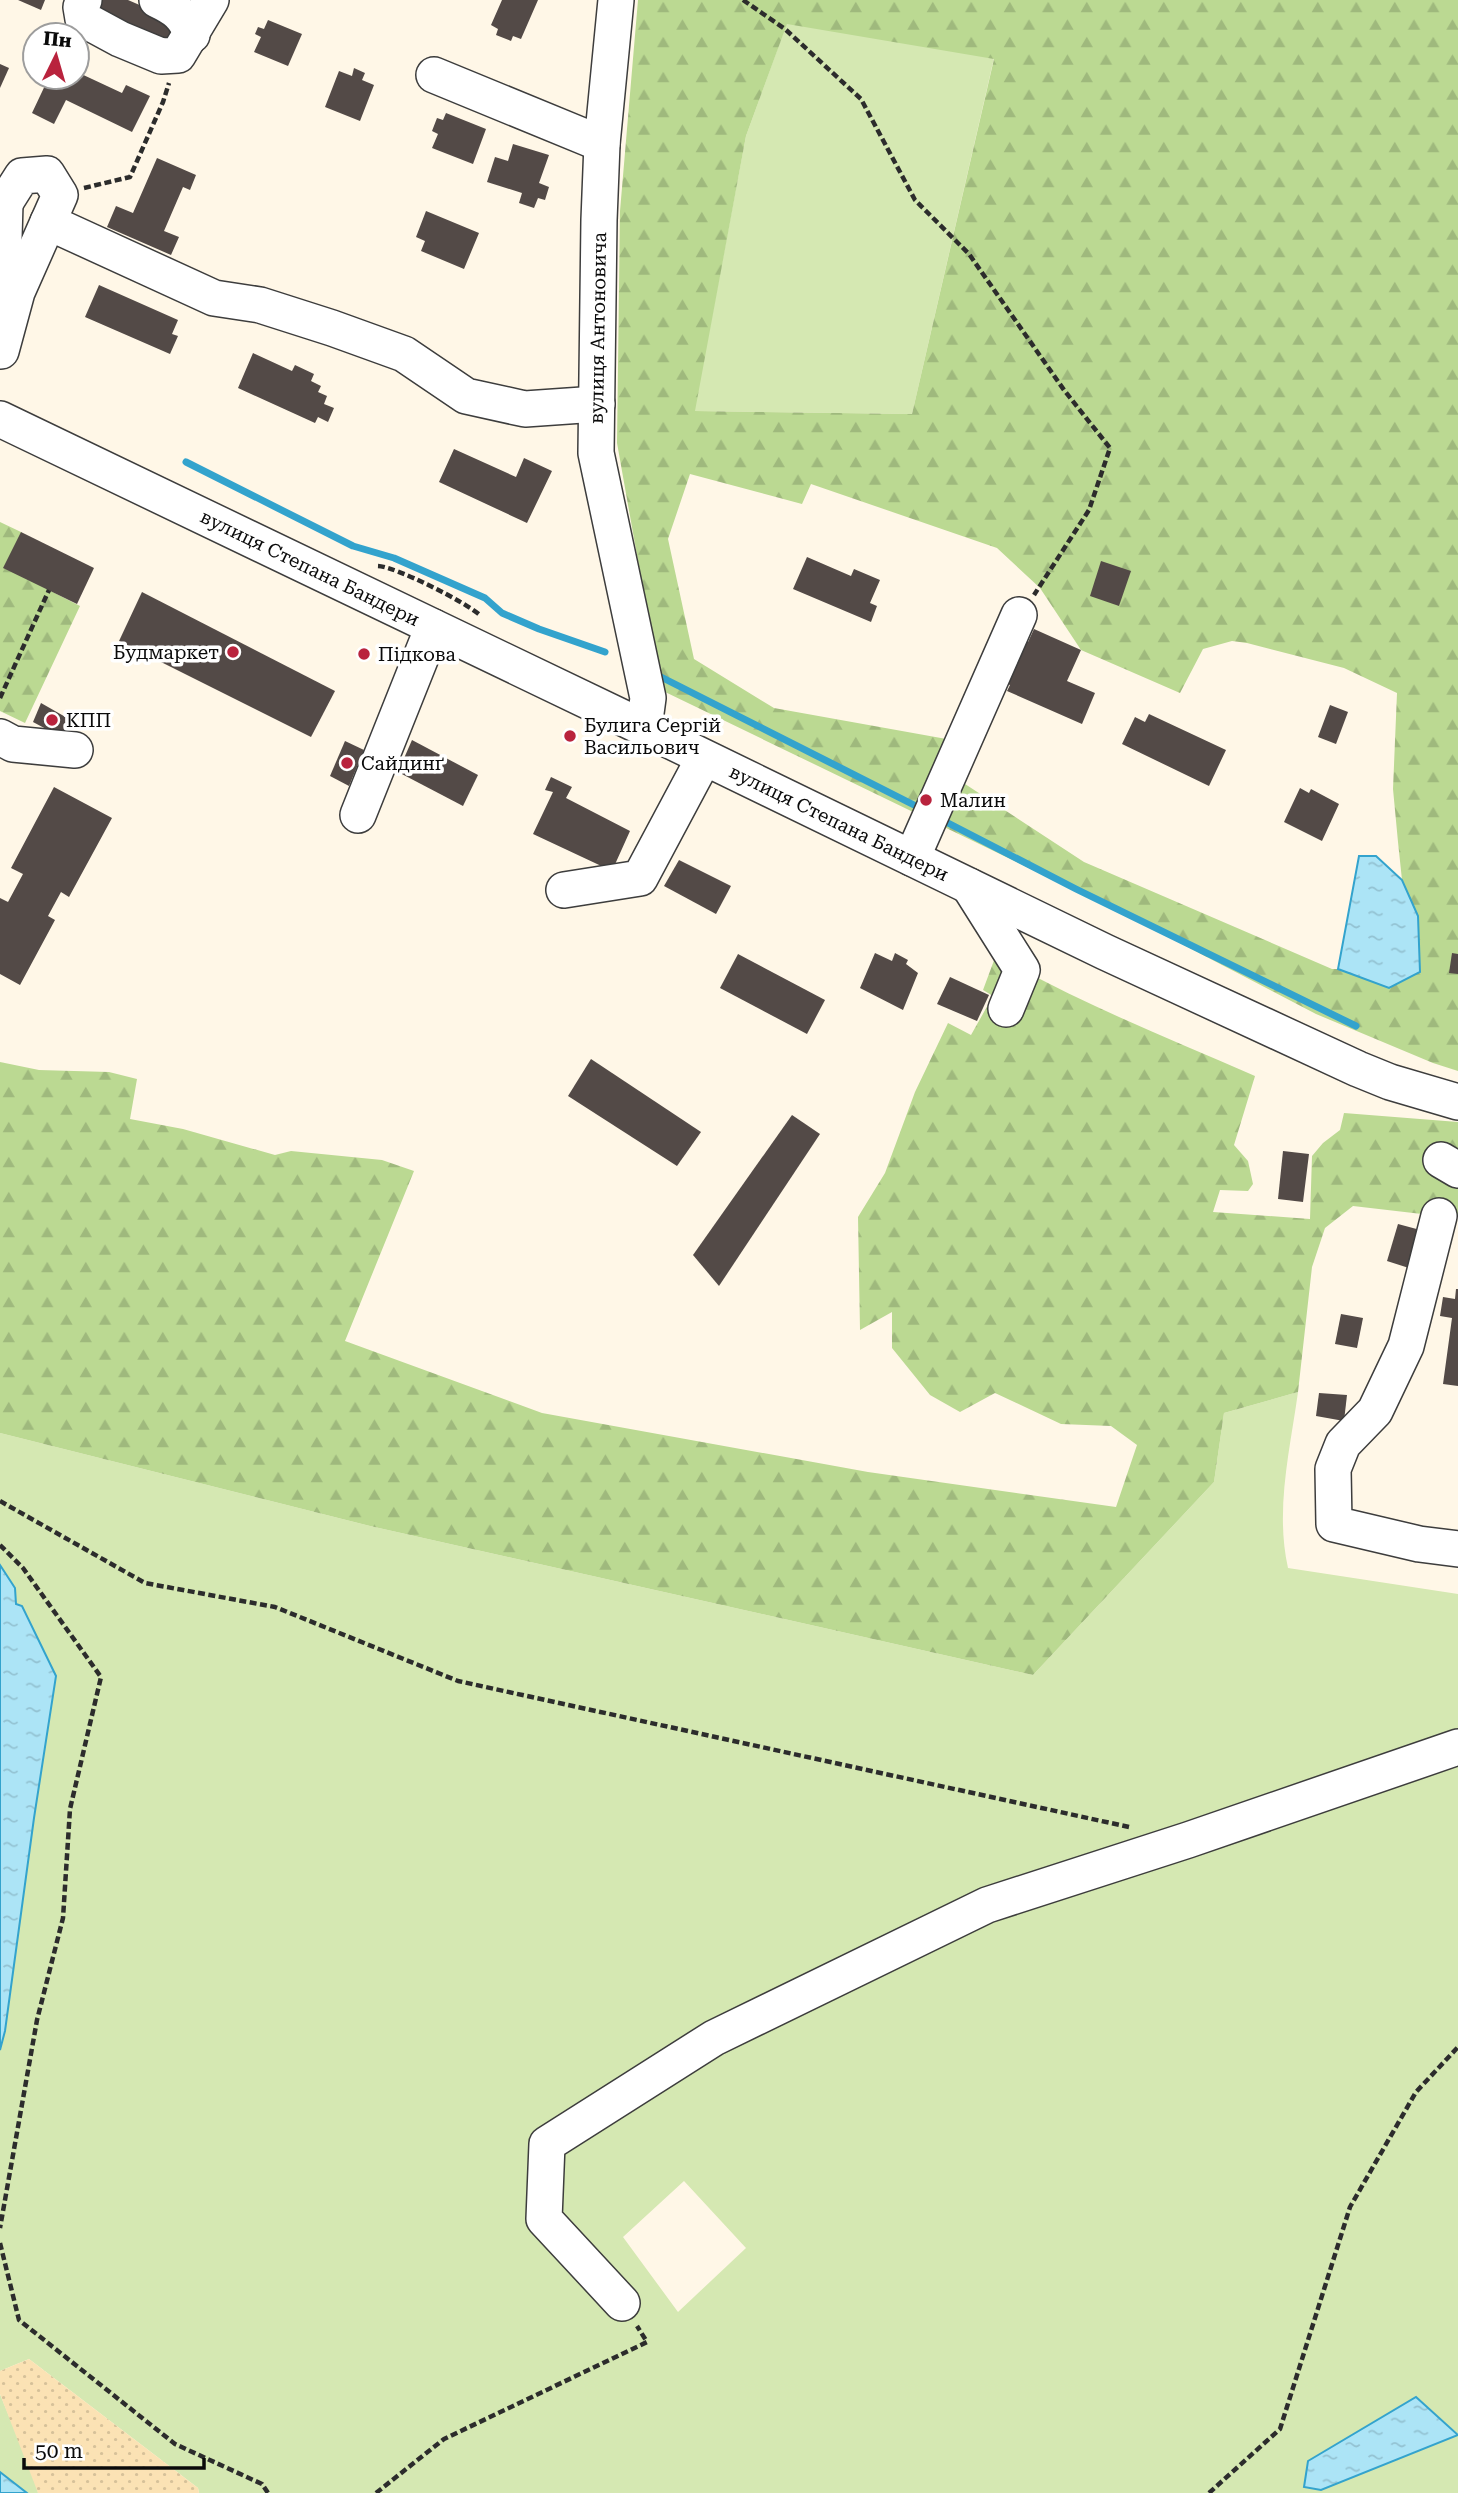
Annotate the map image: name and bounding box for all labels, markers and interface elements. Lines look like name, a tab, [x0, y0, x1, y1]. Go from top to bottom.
north arrow	[21, 21, 91, 91]
text: Пн	[42, 27, 73, 52]
street label: вулиця Антоновича	[585, 231, 611, 424]
street label: вулиця Степана Бандери	[197, 505, 424, 631]
place label: Будмаркет	[113, 641, 219, 664]
place label: Підкова	[378, 643, 457, 666]
marker: Будмаркет	[225, 644, 241, 660]
marker: Підкова	[356, 646, 372, 662]
place label: КПП	[66, 709, 111, 732]
marker: КПП	[44, 712, 60, 728]
place label: Булига Сергій Васильович	[584, 714, 721, 759]
marker: Булига Сергій Васильович	[562, 728, 578, 744]
place label: Сайдинґ	[361, 752, 444, 775]
marker: Сайдинґ	[339, 755, 355, 771]
street label: вулиця Степана Бандери	[726, 760, 953, 886]
place label: Малин	[940, 789, 1006, 812]
marker: Малин	[918, 792, 934, 808]
scale bar	[24, 2426, 205, 2470]
text: 50 m	[35, 2439, 83, 2463]

